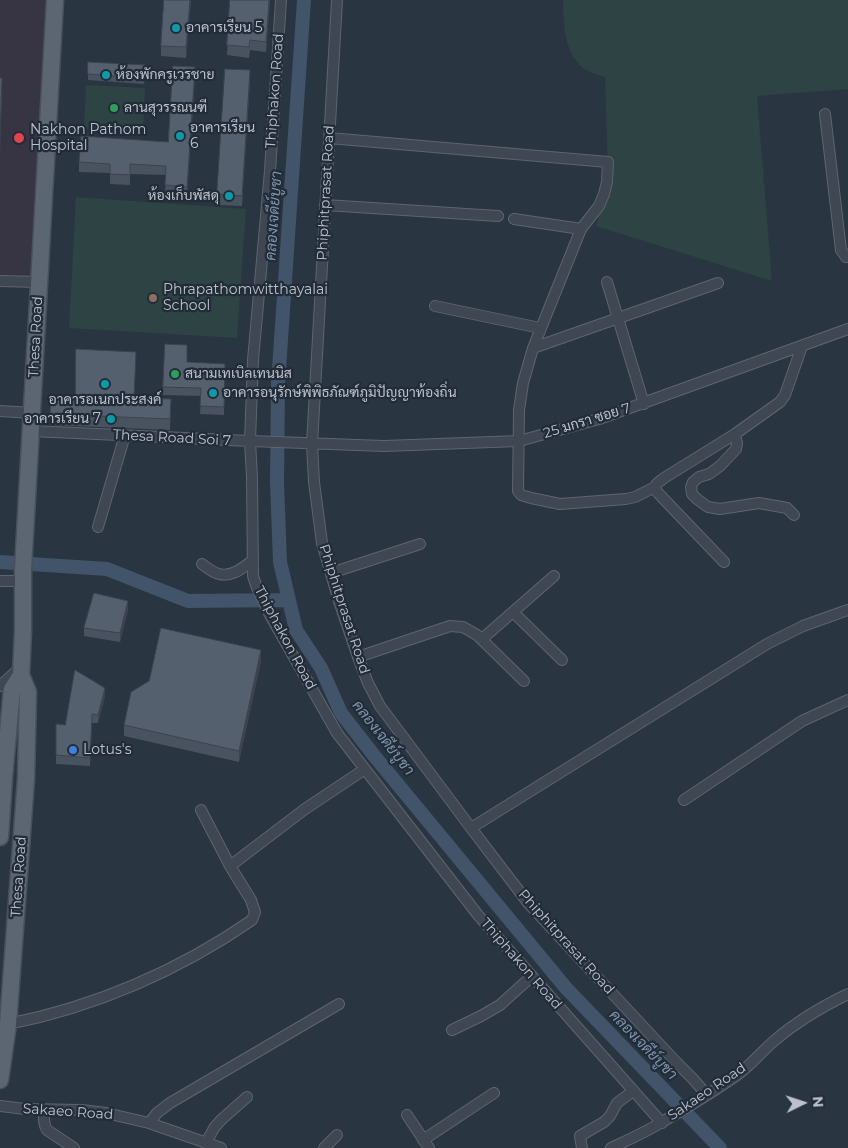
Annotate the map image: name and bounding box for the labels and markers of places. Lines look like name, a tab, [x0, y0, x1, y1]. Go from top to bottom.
place label: อาคารเรียน 5	[186, 20, 263, 36]
marker: อาคารเรียน 5	[170, 22, 182, 34]
place label: ห้องพักครูเวรชาย	[116, 67, 214, 83]
marker: ห้องพักครูเวรชาย	[100, 69, 112, 81]
place label: ลานสุวรรณนฑี	[124, 100, 207, 116]
marker: ลานสุวรรณนฑี	[108, 102, 120, 114]
place label: อาคารเรียน 6	[190, 120, 255, 152]
place label: Nakhon Pathom Hospital	[30, 122, 146, 154]
marker: อาคารเรียน 6	[174, 130, 186, 142]
marker: Nakhon Pathom Hospital	[12, 131, 26, 145]
place label: ห้องเก็บพัสดุ	[148, 188, 219, 204]
marker: ห้องเก็บพัสดุ	[223, 190, 235, 202]
place label: Phrapathomwitthayalai School	[163, 282, 328, 314]
marker: Phrapathomwitthayalai School	[147, 292, 159, 304]
place label: สนามเทเบิลเทนนิส	[185, 366, 292, 382]
marker: สนามเทเบิลเทนนิส	[169, 368, 181, 380]
marker: อาคารอเนกประสงค์	[99, 378, 111, 390]
place label: อาคารอนุรักษ์พิพิธภัณฑ์ภูมิปัญญาท้องถิ่น	[223, 385, 457, 401]
marker: อาคารอนุรักษ์พิพิธภัณฑ์ภูมิปัญญาท้องถิ่น	[207, 387, 219, 399]
place label: อาคารอเนกประสงค์	[49, 392, 161, 408]
place label: อาคารเรียน 7	[24, 411, 101, 427]
marker: อาคารเรียน 7	[105, 413, 117, 425]
place label: Lotus's	[83, 742, 131, 758]
marker: Lotus's	[67, 744, 79, 756]

